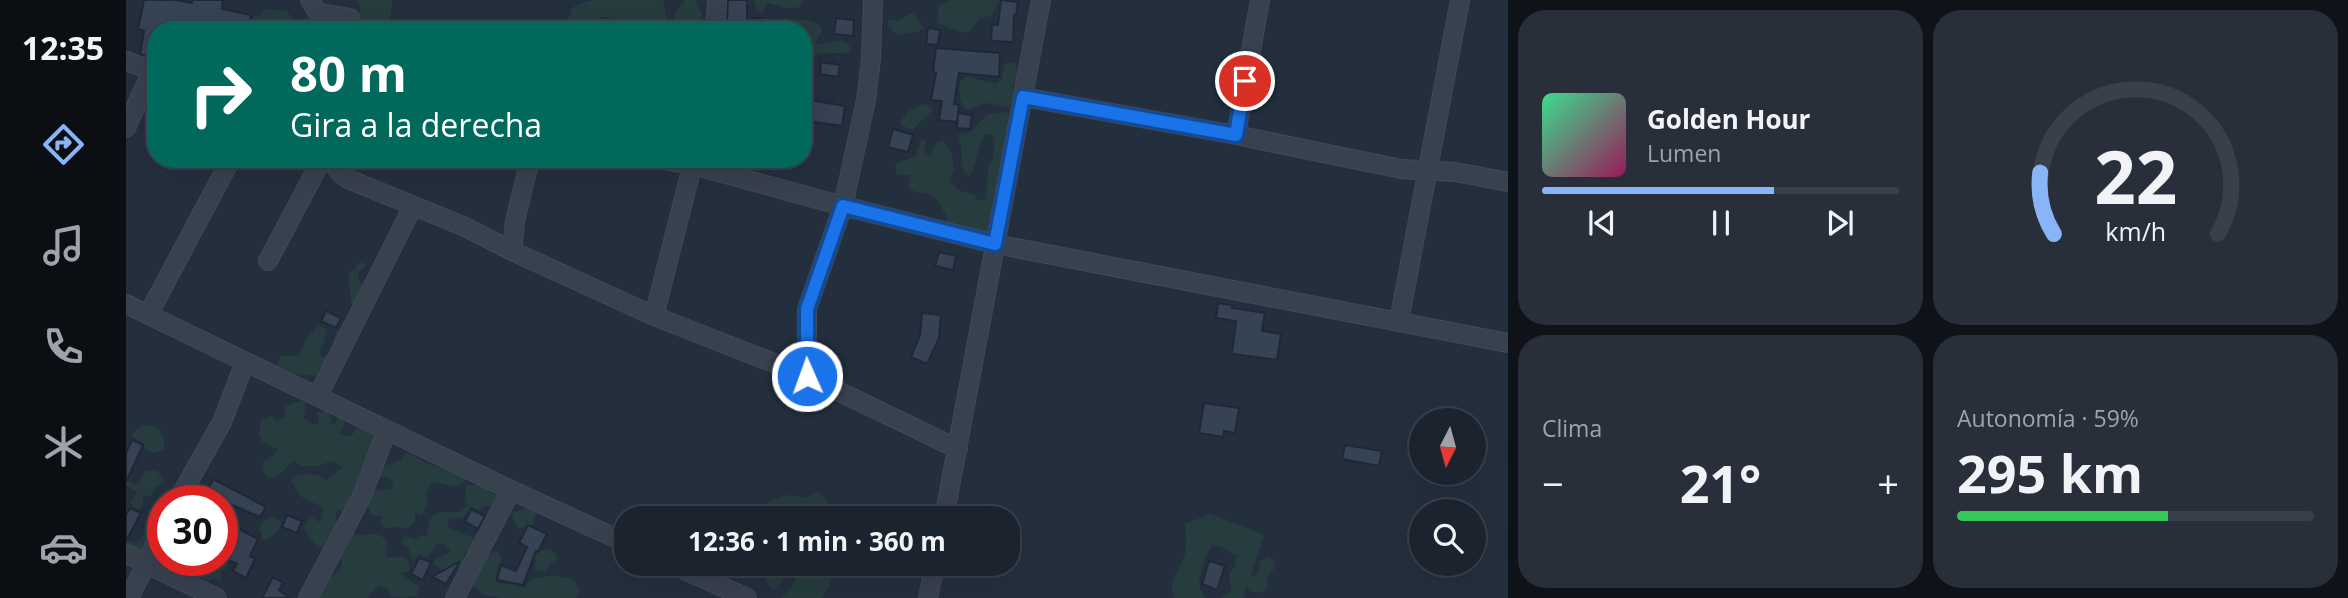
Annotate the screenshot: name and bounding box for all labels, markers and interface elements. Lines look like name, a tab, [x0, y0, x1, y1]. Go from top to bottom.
text: 12:35	[22, 26, 104, 69]
text: 80 m	[290, 40, 407, 106]
icon: right	[175, 49, 266, 140]
pin	[1215, 51, 1275, 111]
icon: arrive	[1226, 62, 1264, 100]
text: Golden Hour	[1647, 101, 1810, 137]
text: Gira a la derecha	[290, 103, 542, 146]
icon: directions	[39, 120, 88, 169]
text: 22	[2094, 126, 2177, 225]
text: Lumen	[1647, 137, 1721, 169]
icon: previous	[1583, 204, 1621, 242]
icon: pause	[1702, 204, 1740, 242]
icon: next	[1821, 204, 1859, 242]
text: km/h	[2105, 214, 2166, 248]
icon: music	[39, 221, 88, 270]
icon: phone	[39, 322, 88, 371]
position arrow	[770, 339, 844, 413]
text: Autonomía · 59%	[1957, 402, 2139, 434]
north arrow	[1409, 408, 1486, 485]
map controls	[1409, 408, 1486, 576]
text: Clima	[1542, 412, 1602, 444]
icon: climate	[39, 422, 88, 471]
text: 295 km	[1957, 437, 2143, 508]
text: 21°	[1680, 447, 1761, 518]
text: −	[1542, 457, 1564, 509]
text: +	[1877, 457, 1899, 509]
speed limit sign: 30	[147, 485, 238, 576]
button: search	[1409, 499, 1486, 576]
icon: car	[39, 523, 88, 572]
text: 12:36 · 1 min · 360 m	[688, 523, 946, 559]

